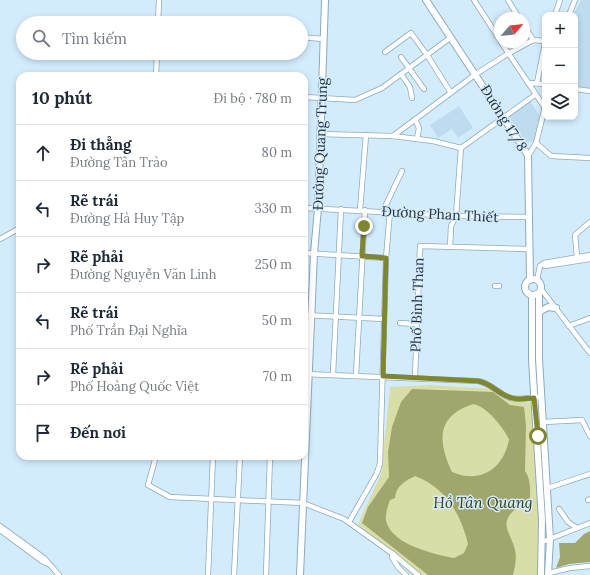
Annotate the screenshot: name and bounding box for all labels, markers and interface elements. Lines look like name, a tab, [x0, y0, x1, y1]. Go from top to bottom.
north arrow	[494, 12, 530, 48]
map controls	[542, 12, 578, 120]
button: +	[542, 12, 578, 48]
search box	[16, 16, 308, 60]
icon: search	[30, 27, 52, 49]
text: Tìm kiếm	[62, 29, 127, 48]
button: −	[542, 48, 578, 84]
street label: Đường Quang Trung	[309, 77, 331, 211]
street label: Đường 17/8	[477, 81, 532, 155]
button: layers	[542, 84, 578, 120]
text: 10 phút	[32, 87, 92, 109]
text: Đi bộ · 780 m	[214, 90, 292, 107]
text: Đi thẳng	[70, 135, 131, 154]
icon: ahead	[32, 142, 54, 164]
text: 80 m	[262, 144, 292, 161]
text: Đường Tân Trào	[70, 154, 168, 171]
text: Rẽ trái	[70, 191, 118, 210]
icon: left	[32, 198, 54, 220]
text: 330 m	[254, 200, 292, 217]
street label: Đường Phan Thiết	[381, 202, 500, 226]
text: Đường Hà Huy Tập	[70, 210, 184, 227]
route end	[355, 217, 373, 235]
text: Rẽ phải	[70, 247, 123, 266]
icon: right	[32, 254, 54, 276]
text: 250 m	[255, 256, 292, 273]
street label: Phố Bình Than	[406, 257, 428, 353]
text: Đường Nguyễn Văn Linh	[70, 266, 217, 283]
text: Rẽ trái	[70, 303, 118, 322]
icon: left	[32, 310, 54, 332]
text: 50 m	[262, 312, 292, 329]
text: Phố Trần Đại Nghĩa	[70, 322, 187, 339]
text: Rẽ phải	[70, 359, 123, 378]
icon: right	[32, 366, 54, 388]
text: 70 m	[263, 368, 292, 385]
text: Phố Hoàng Quốc Việt	[70, 378, 199, 395]
icon: arrive	[32, 422, 54, 444]
text: Đến nơi	[70, 423, 126, 442]
route start	[529, 427, 547, 445]
water label: Hồ Tân Quang	[433, 493, 533, 512]

